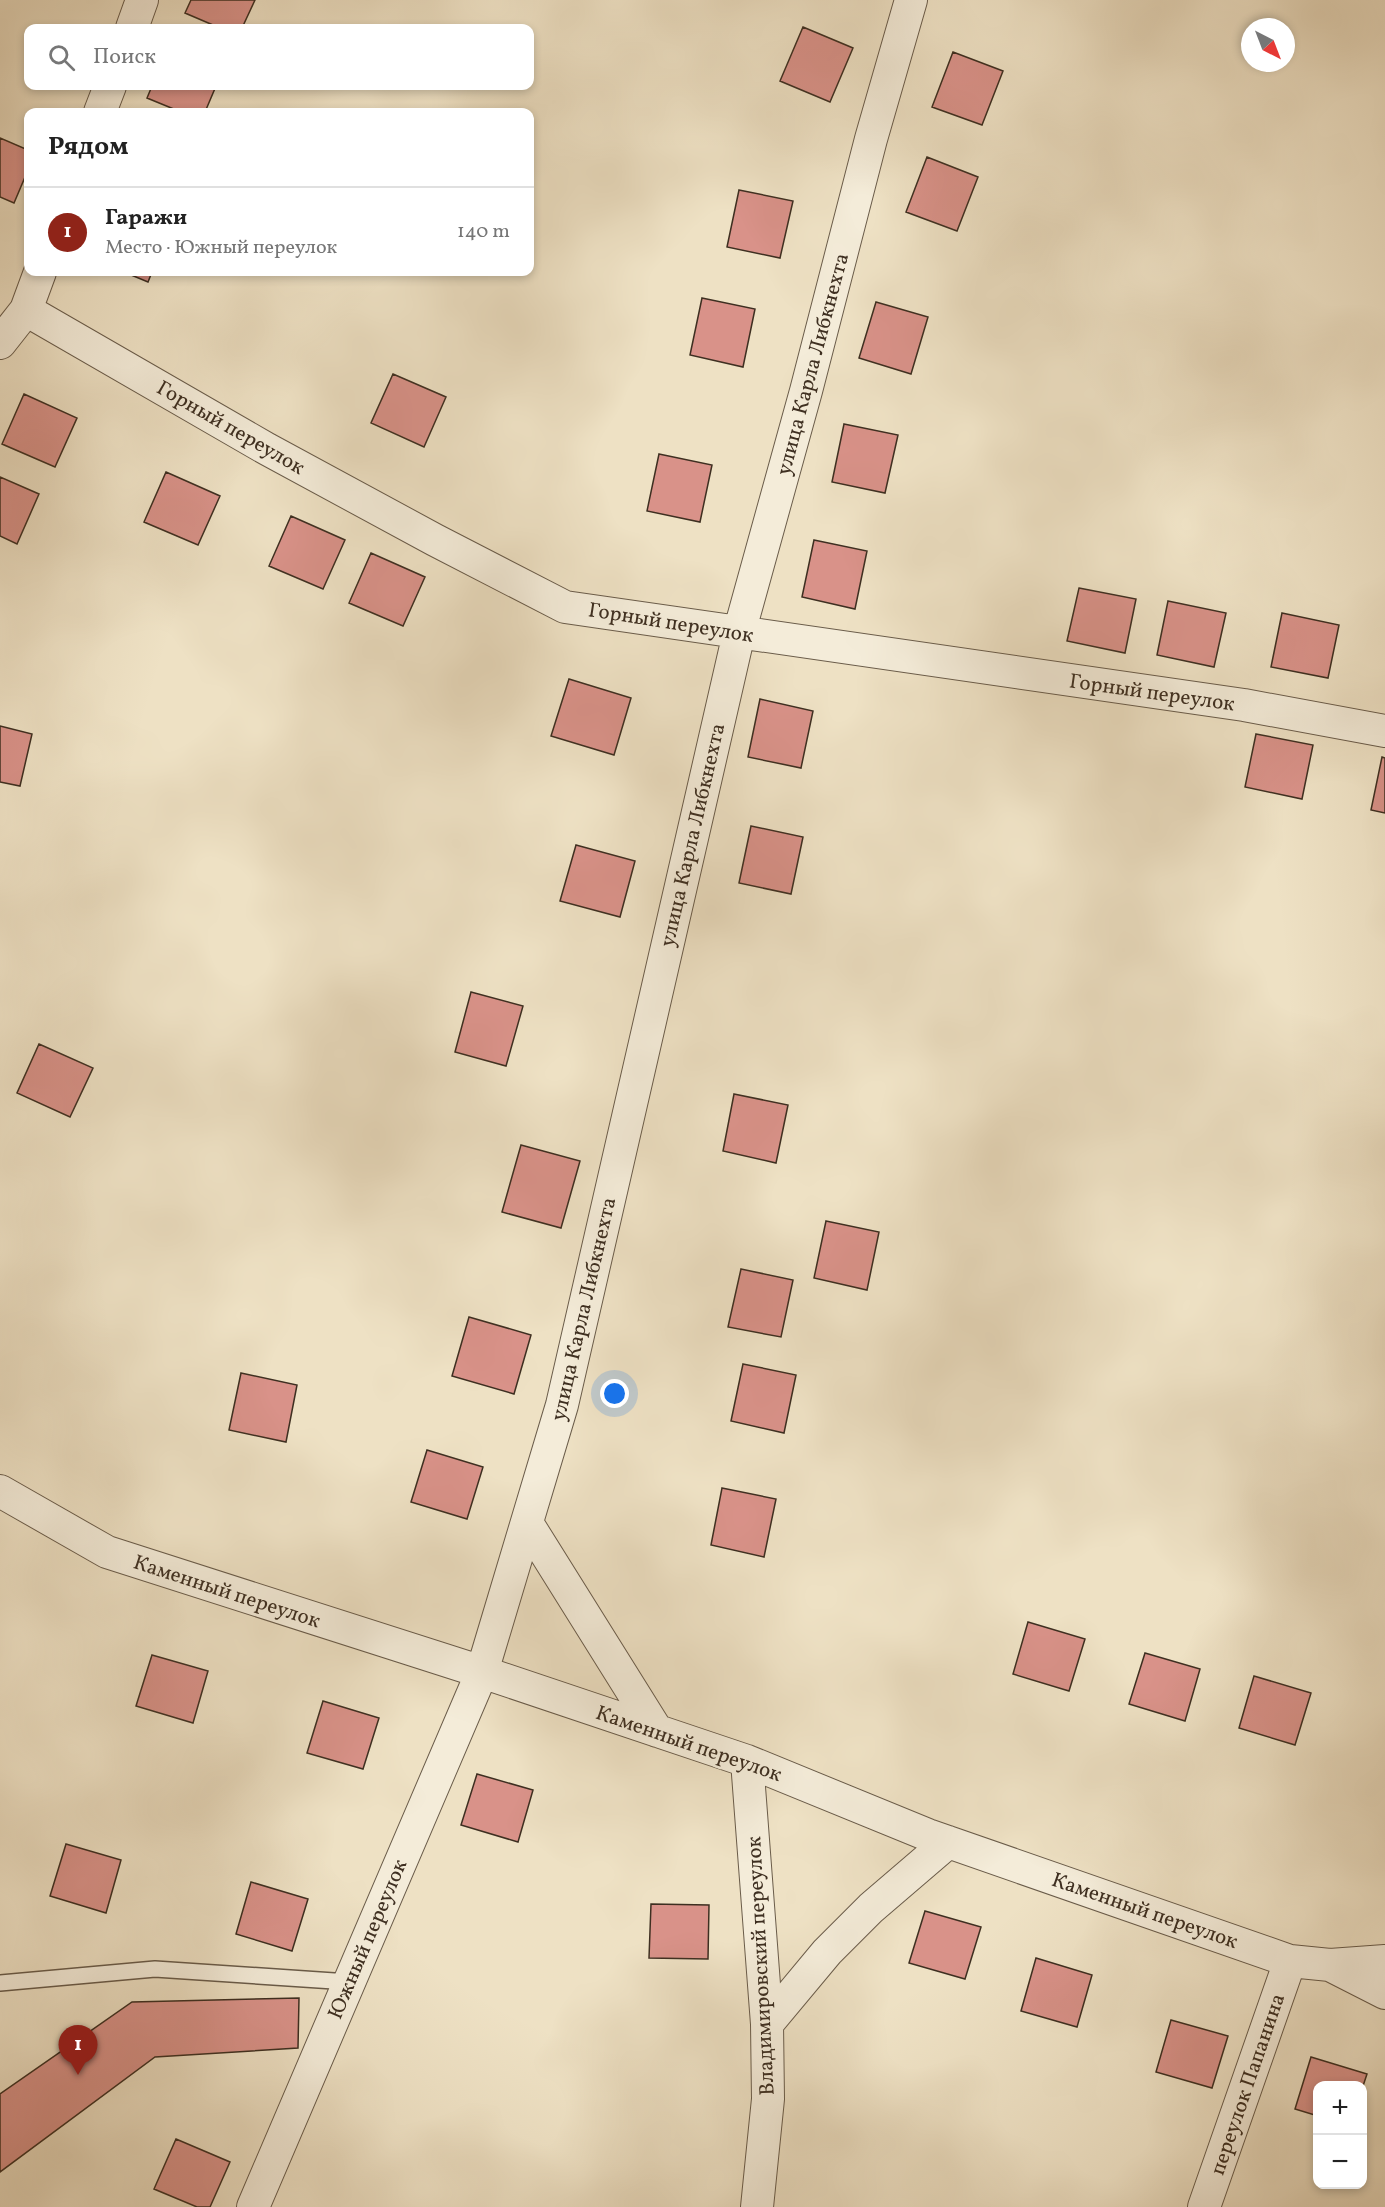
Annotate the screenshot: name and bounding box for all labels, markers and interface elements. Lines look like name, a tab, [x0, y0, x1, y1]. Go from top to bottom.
north arrow	[1241, 18, 1295, 72]
search box	[24, 24, 534, 90]
icon: search	[45, 41, 78, 74]
text: Поиск	[93, 42, 156, 73]
text: Рядом	[48, 129, 128, 165]
text: Гаражи	[105, 203, 187, 234]
text: 1	[63, 218, 72, 246]
text: 140 m	[457, 218, 510, 246]
text: Место · Южный переулок	[105, 234, 337, 262]
street label: улица Карла Либкнехта	[770, 250, 857, 479]
street label: Горный переулок	[151, 374, 310, 483]
street label: Горный переулок	[586, 596, 755, 651]
street label: Горный переулок	[1067, 668, 1236, 719]
street label: улица Карла Либкнехта	[654, 721, 733, 950]
street label: улица Карла Либкнехта	[545, 1195, 624, 1424]
your location	[600, 1379, 629, 1408]
street label: Каменный переулок	[129, 1549, 324, 1636]
street label: Каменный переулок	[592, 1699, 785, 1790]
street label: Владимировский переулок	[740, 1836, 783, 2096]
street label: Южный переулок	[322, 1855, 415, 2024]
street label: Каменный переулок	[1048, 1866, 1241, 1957]
street label: переулок Папанина	[1204, 1990, 1293, 2179]
pin: 1	[58, 2026, 98, 2075]
map controls	[1313, 2081, 1367, 2189]
button: +	[1313, 2081, 1367, 2135]
button: −	[1313, 2135, 1367, 2189]

